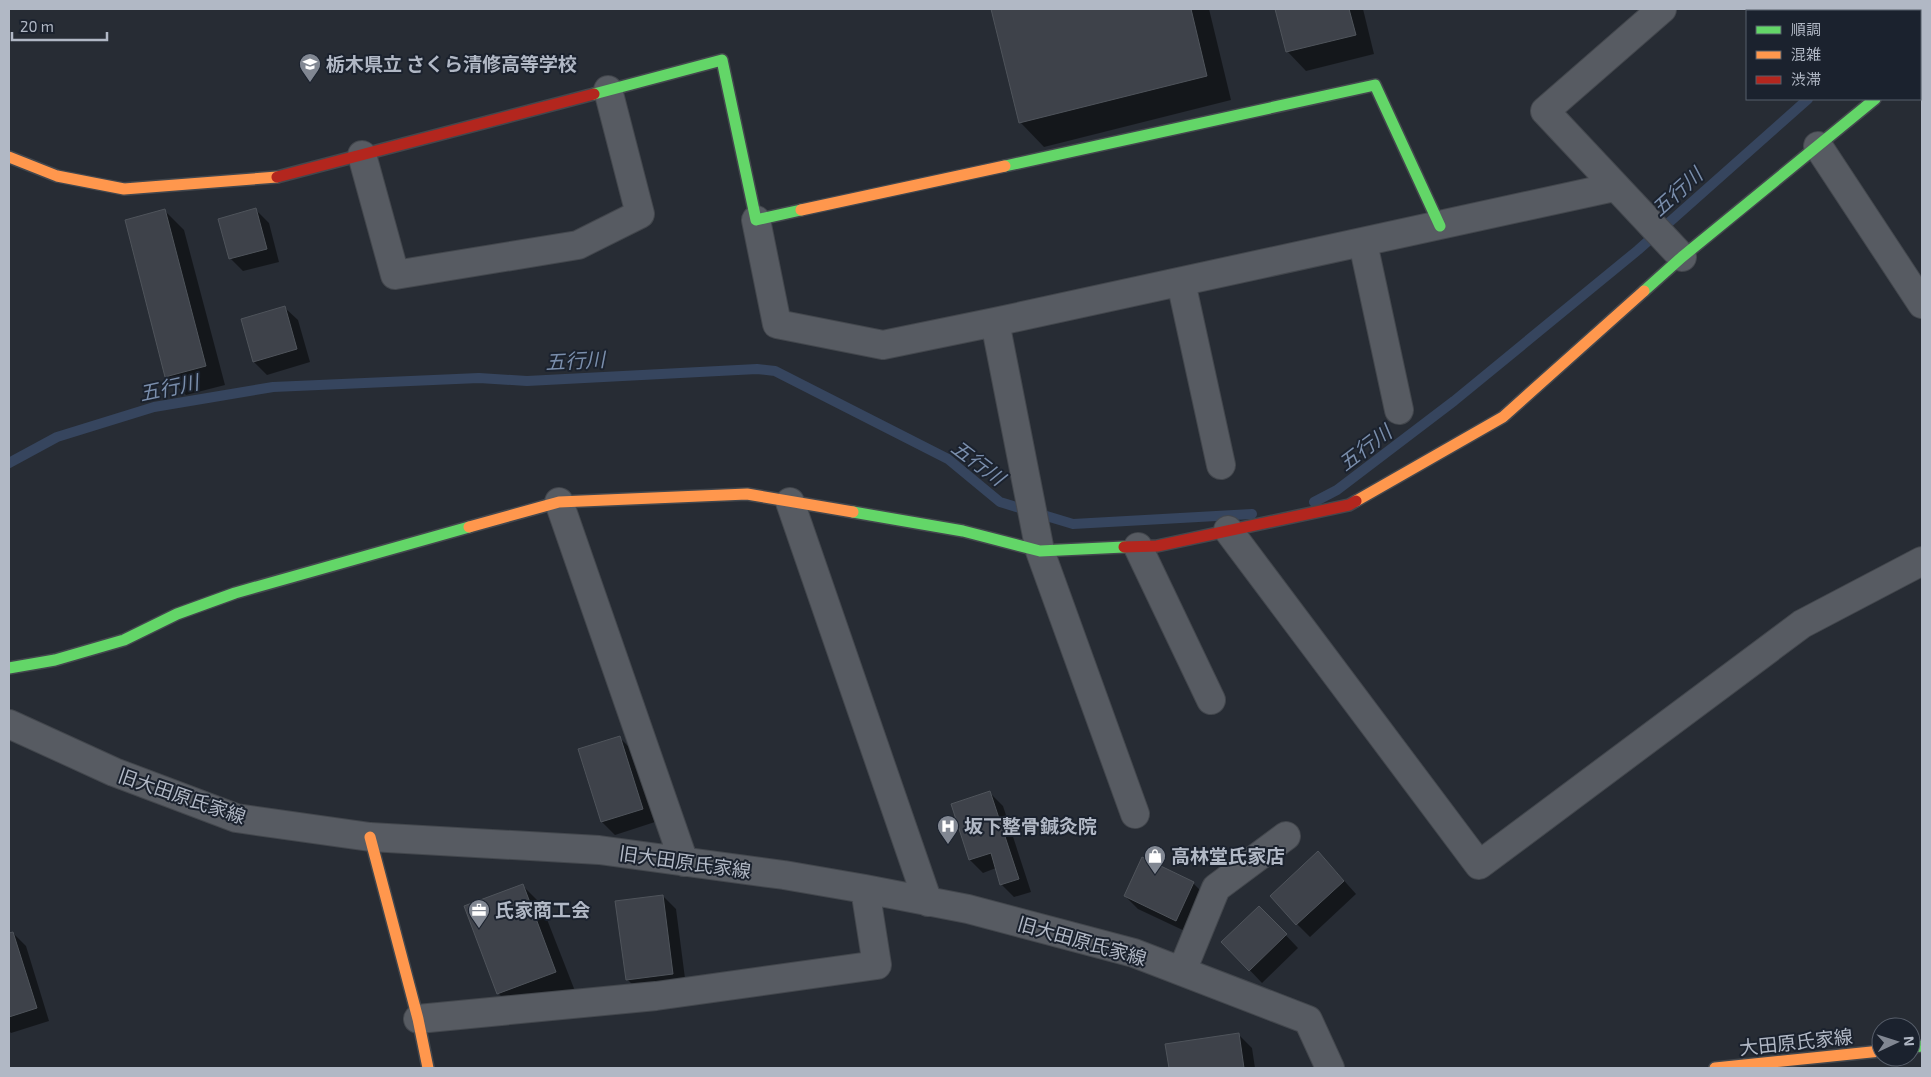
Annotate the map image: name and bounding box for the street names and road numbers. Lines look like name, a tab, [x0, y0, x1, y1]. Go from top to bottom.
street label: 旧大田原氏家線	[116, 763, 249, 828]
street label: 旧大田原氏家線	[618, 841, 753, 882]
street label: 旧大田原氏家線	[1015, 911, 1149, 970]
street label: 大田原氏家線	[1738, 1024, 1854, 1059]

